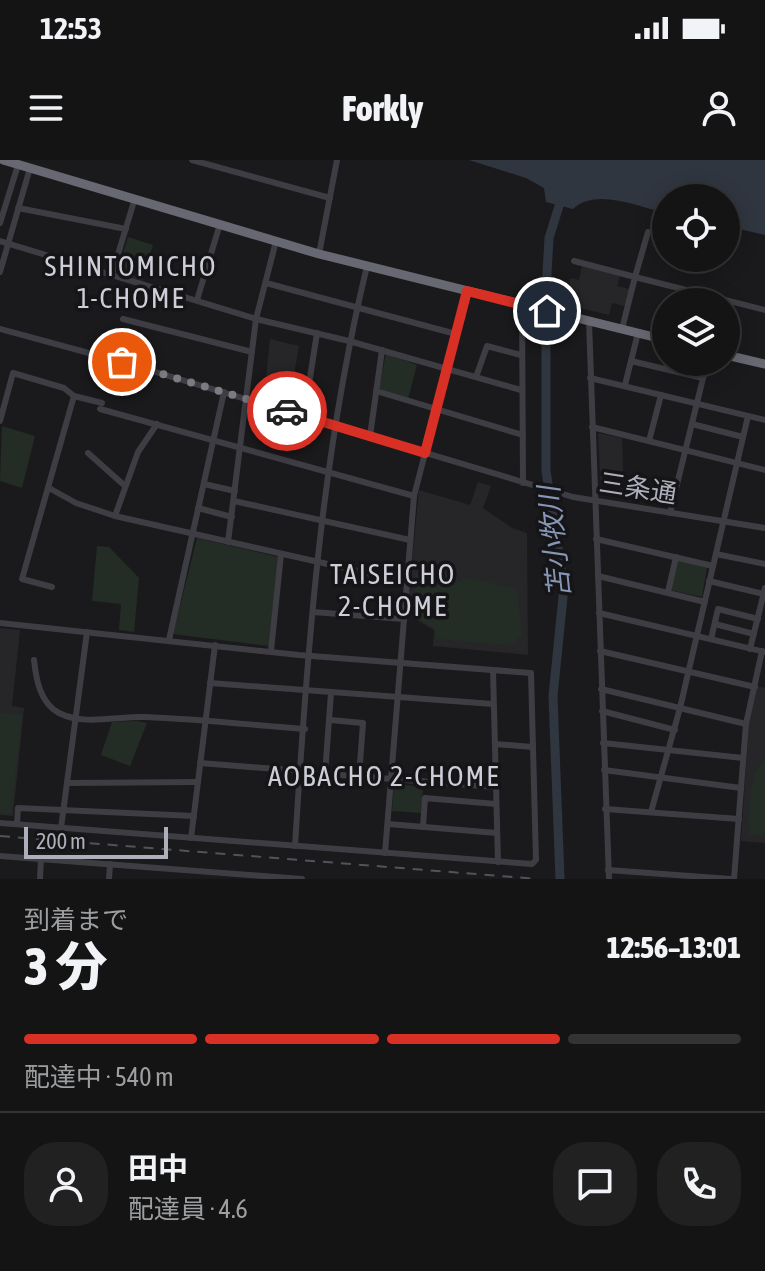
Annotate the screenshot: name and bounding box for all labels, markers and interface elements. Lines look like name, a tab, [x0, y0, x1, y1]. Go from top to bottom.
text: 12:53	[40, 11, 102, 45]
icon: menu	[24, 86, 68, 130]
icon: person	[697, 86, 741, 130]
text: Forkly	[342, 87, 423, 129]
map controls	[652, 184, 740, 376]
button: locate	[652, 184, 740, 272]
district label: SHINTOMICHO 1-CHOME	[45, 250, 217, 314]
pin	[513, 277, 581, 345]
button: layers	[652, 288, 740, 376]
icon: home	[525, 289, 569, 333]
pin	[88, 328, 156, 396]
icon: bag	[100, 340, 144, 384]
courier	[247, 371, 327, 451]
icon: car	[265, 389, 309, 433]
street label: 三条通	[597, 467, 679, 509]
water label: 苫小牧川	[532, 482, 576, 599]
district label: TAISEICHO 2-CHOME	[330, 558, 456, 622]
district label: AOBACHO 2-CHOME	[268, 760, 500, 792]
scale bar	[24, 823, 168, 859]
text: 200 m	[36, 828, 86, 854]
text: 到着まで	[24, 905, 128, 935]
text: 12:56–13:01	[606, 930, 741, 964]
text: 3 分	[24, 936, 108, 996]
text: 配達中 · 540 m	[24, 1062, 174, 1092]
button: person	[24, 1142, 108, 1226]
button: chat	[553, 1142, 637, 1226]
button: phone	[657, 1142, 741, 1226]
text: 田中	[128, 1151, 188, 1185]
text: 配達員 · 4.6	[128, 1194, 248, 1224]

